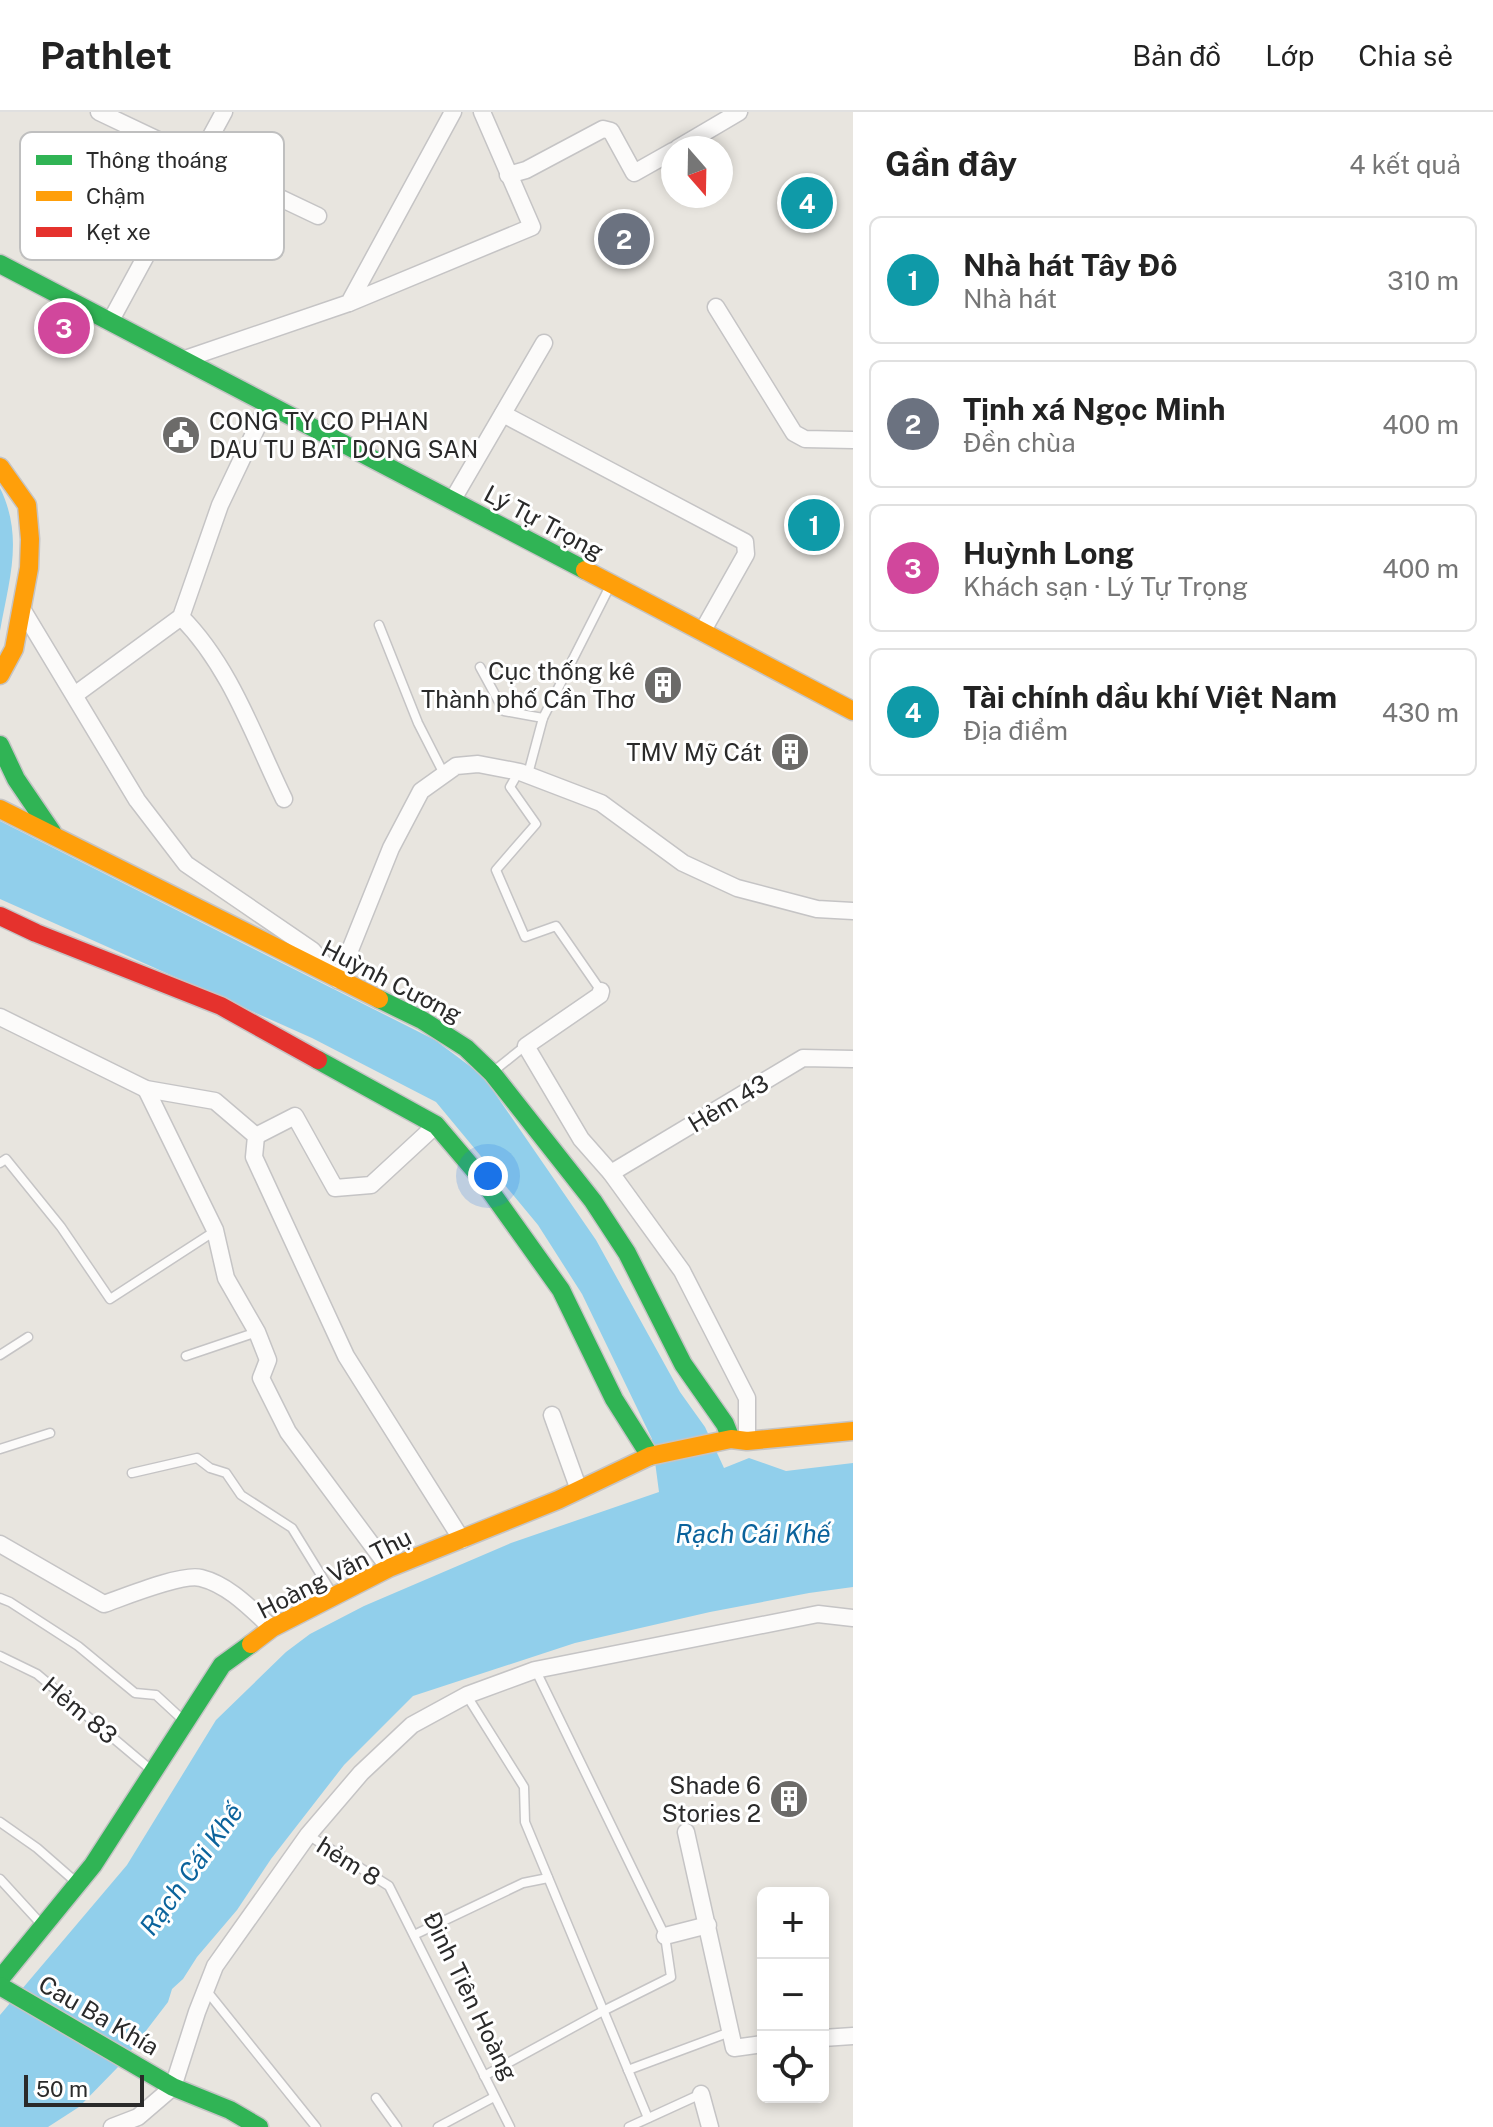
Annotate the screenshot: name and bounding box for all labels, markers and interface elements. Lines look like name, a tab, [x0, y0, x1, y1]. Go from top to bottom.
text: Pathlet	[40, 33, 172, 78]
text: Bản đồ	[1132, 39, 1221, 72]
text: Lớp	[1265, 39, 1314, 72]
text: Chia sẻ	[1358, 39, 1453, 72]
legend	[20, 132, 284, 260]
north arrow	[661, 136, 733, 208]
text: Gần đây	[885, 144, 1017, 184]
text: Thông thoáng	[86, 147, 228, 173]
text: 4 kết quả	[1349, 149, 1461, 180]
pin: 4	[781, 173, 833, 233]
text: Chậm	[86, 183, 145, 209]
pin: 2	[598, 209, 650, 269]
text: Kẹt xe	[86, 219, 151, 245]
text: Nhà hát Tây Đô	[963, 247, 1178, 283]
text: 1	[907, 265, 919, 296]
text: 310 m	[1387, 265, 1459, 296]
text: Nhà hát	[963, 283, 1057, 314]
pin: 3	[38, 298, 90, 358]
text: Tịnh xá Ngọc Minh	[963, 391, 1226, 427]
place label: CONG TY CO PHAN DAU TU BAT DONG SAN	[209, 407, 478, 463]
text: 2	[905, 409, 921, 440]
text: 400 m	[1382, 409, 1459, 440]
public building icon: CONG TY CO PHAN DAU TU BAT DONG SAN	[160, 414, 202, 456]
text: Đền chùa	[963, 427, 1076, 458]
street label: Lý Tự Trọng	[480, 479, 608, 565]
pin: 1	[788, 495, 840, 555]
text: Huỳnh Long	[963, 535, 1134, 571]
text: 3	[904, 553, 922, 584]
text: 400 m	[1382, 553, 1459, 584]
text: Khách sạn · Lý Tự Trọng	[963, 571, 1248, 602]
place label: Cục thống kê Thành phố Cần Thơ	[421, 657, 636, 713]
building icon: Cục thống kê Thành phố Cần Thơ	[642, 664, 684, 706]
text: Tài chính dầu khí Việt Nam	[963, 679, 1337, 715]
text: 4	[904, 697, 922, 728]
text: 430 m	[1382, 697, 1459, 728]
text: Địa điểm	[963, 715, 1068, 746]
building icon: TMV Mỹ Cát	[769, 731, 811, 773]
place label: TMV Mỹ Cát	[626, 738, 762, 766]
street label: Huỳnh Cương	[317, 934, 467, 1028]
street label: Hẻm 43	[683, 1068, 773, 1138]
your location	[468, 1156, 508, 1196]
water label: Rạch Cái Khế	[675, 1518, 832, 1549]
street label: Hoàng Văn Thụ	[252, 1522, 416, 1624]
street label: Hẻm 83	[37, 1671, 123, 1749]
place label: Shade 6 Stories 2	[662, 1771, 761, 1827]
building icon: Shade 6 Stories 2	[768, 1778, 810, 1820]
water label: Rạch Cái Khế	[133, 1796, 250, 1941]
street label: hẻm 8	[312, 1831, 386, 1891]
map controls	[757, 1887, 829, 2103]
button: +	[757, 1887, 829, 1959]
street label: Đinh Tiên Hoàng	[418, 1907, 524, 2085]
button: −	[757, 1959, 829, 2031]
street label: Cau Ba Khía	[34, 1969, 164, 2061]
button: locate	[757, 2031, 829, 2103]
scale bar	[24, 2071, 144, 2107]
text: 50 m	[36, 2076, 88, 2102]

